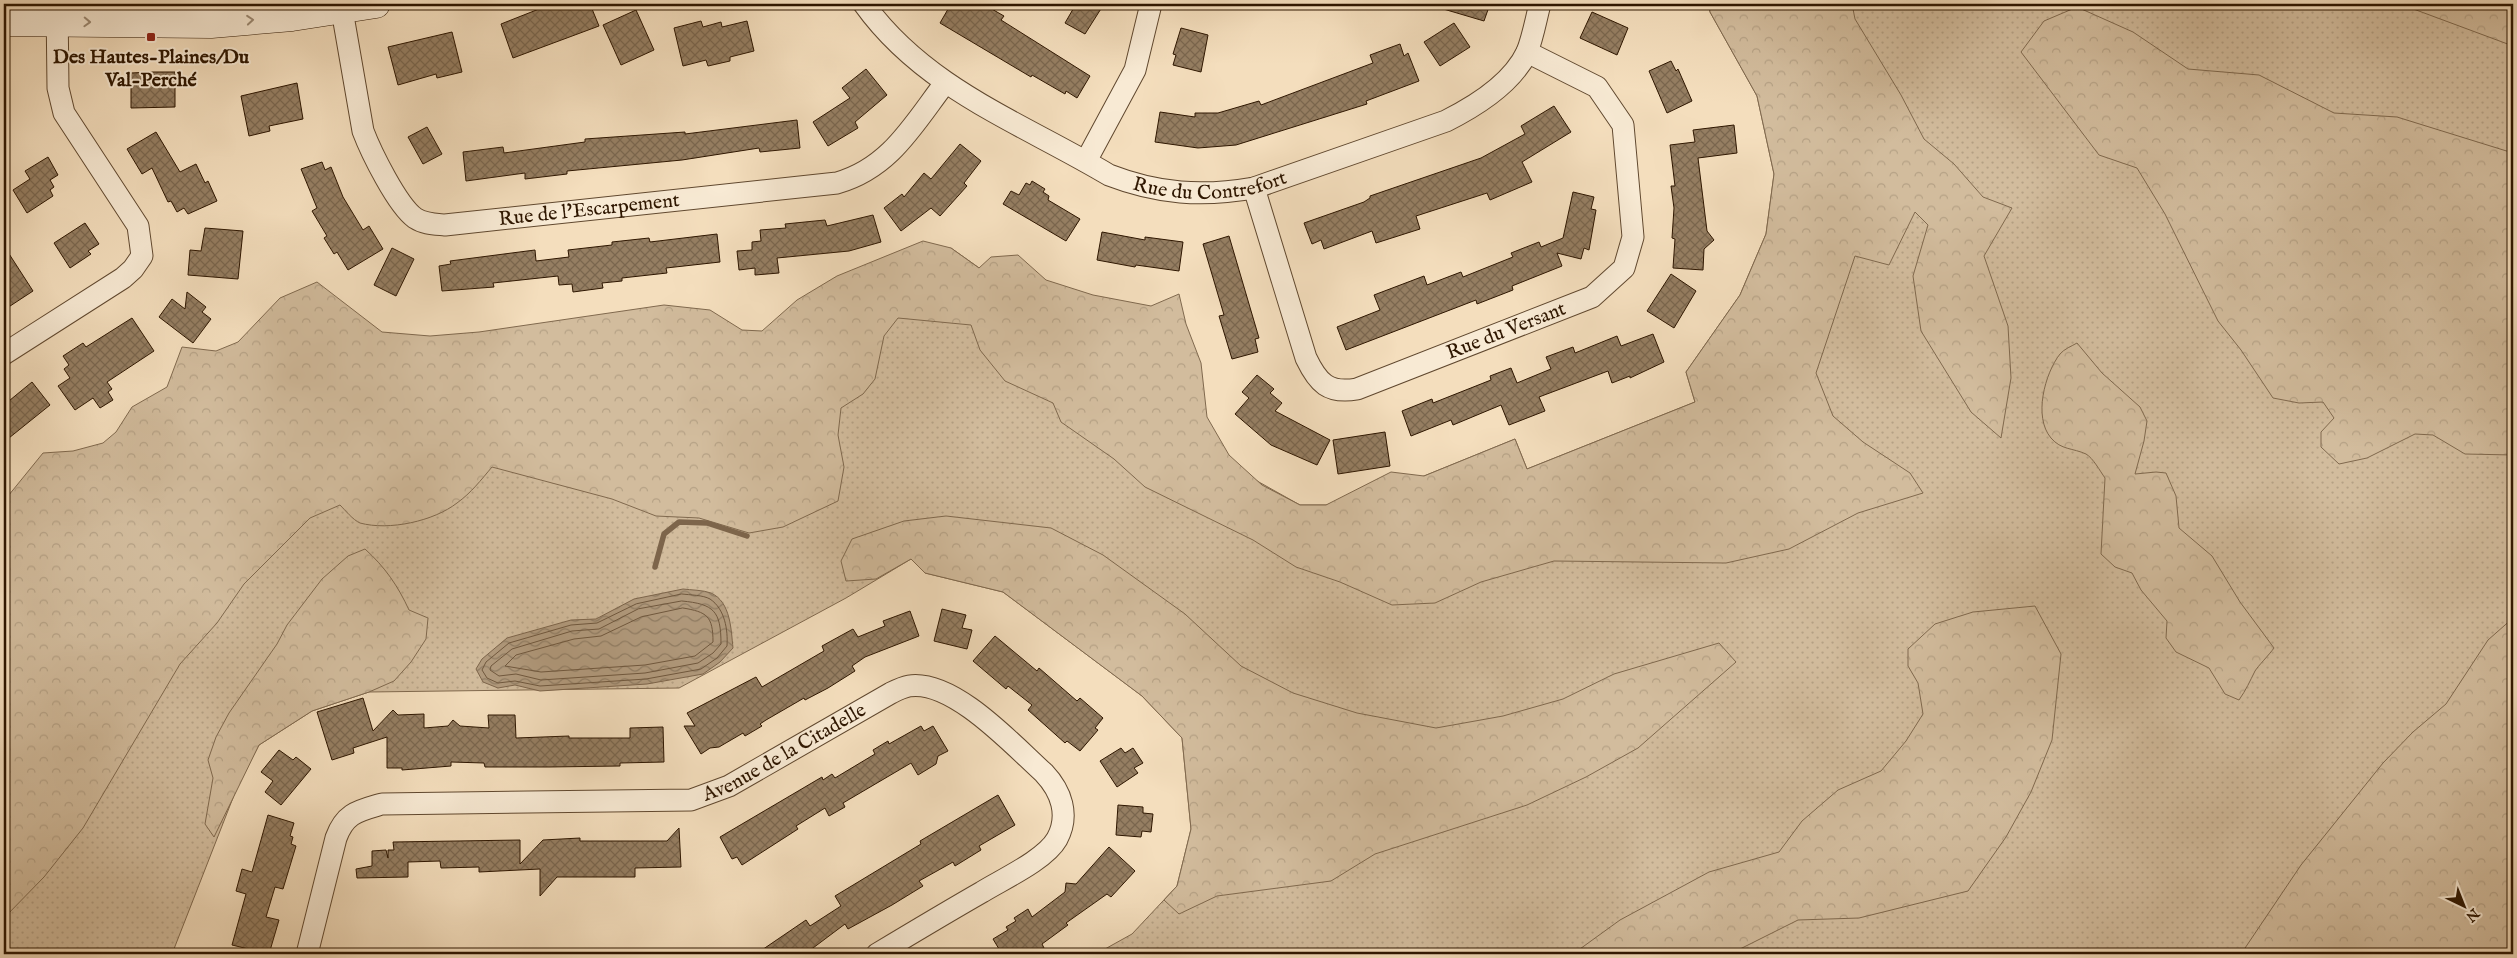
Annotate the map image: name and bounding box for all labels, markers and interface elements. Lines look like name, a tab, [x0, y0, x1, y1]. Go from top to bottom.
one-way arrow	[246, 15, 254, 26]
one-way arrow	[84, 17, 92, 27]
marker: Des Hautes-Plaines/Du Val-Perché	[145, 31, 157, 43]
place label: Des Hautes-Plaines/Du Val-Perché	[53, 45, 250, 93]
street label: Rue du Contrefort	[1130, 165, 1290, 205]
street label: Rue de l'Escarpement	[497, 187, 681, 232]
street label: Rue du Versant	[1443, 296, 1569, 365]
street label: Avenue de la Citadelle	[698, 697, 871, 807]
north arrow	[2440, 880, 2490, 930]
text: N	[2462, 903, 2483, 925]

